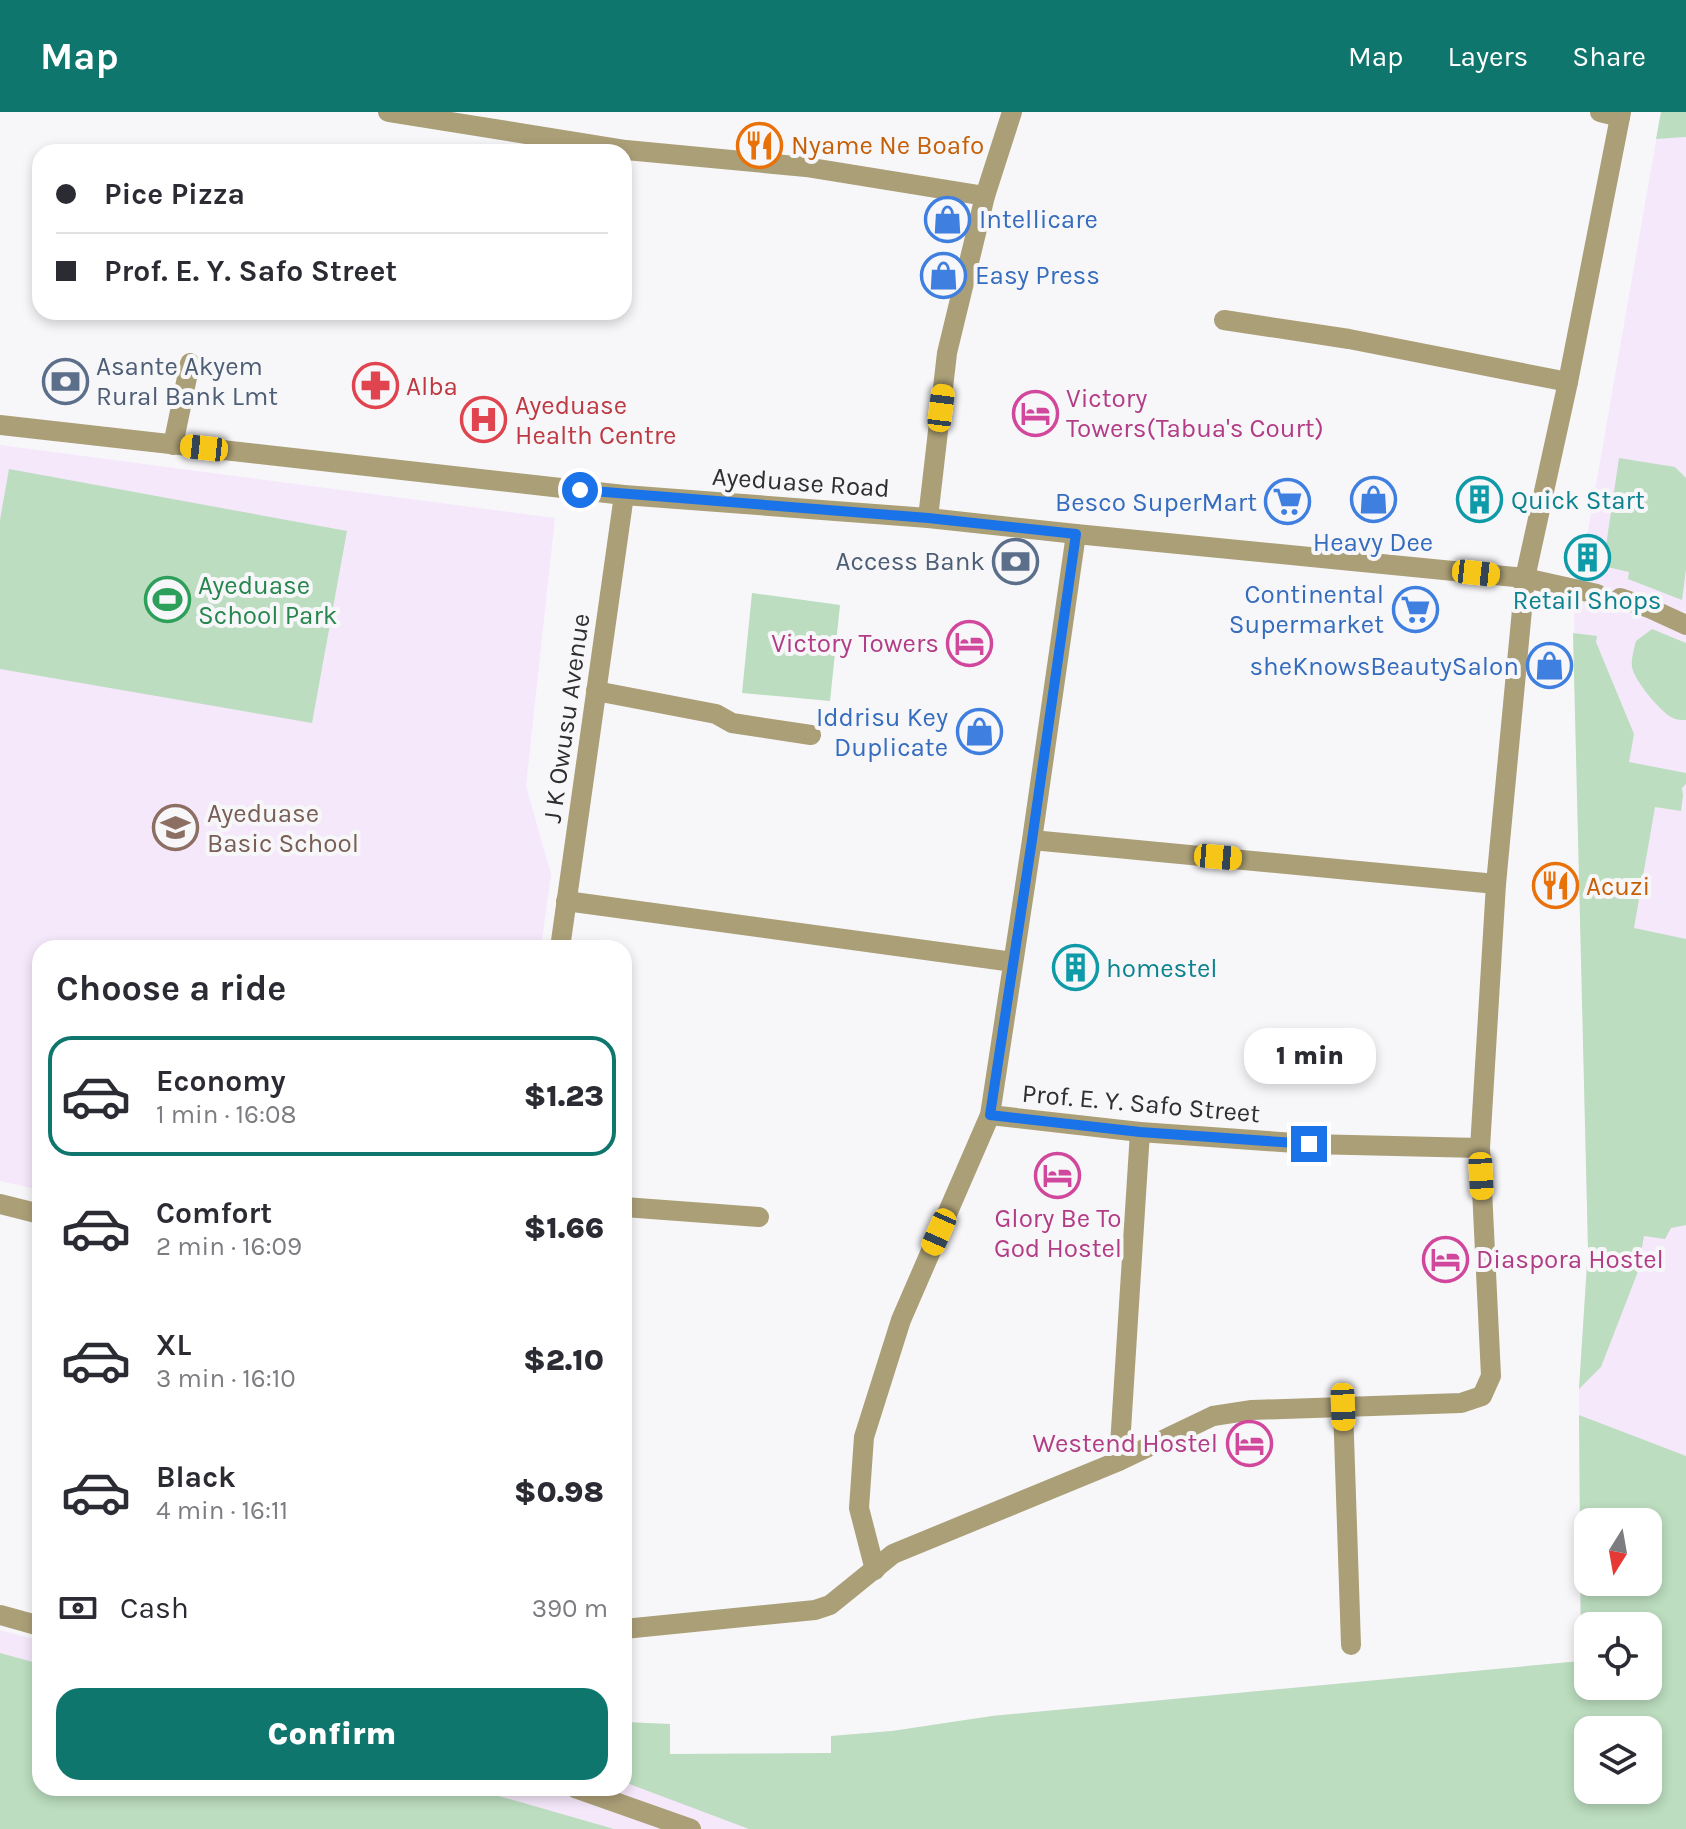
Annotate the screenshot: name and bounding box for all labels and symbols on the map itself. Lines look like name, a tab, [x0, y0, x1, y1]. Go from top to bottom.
restaurant icon: Nyame Ne Boafo	[736, 121, 784, 169]
place label: Nyame Ne Boafo	[791, 130, 984, 161]
shop icon: Intellicare	[924, 195, 972, 243]
place label: Intellicare	[979, 204, 1098, 235]
shop icon: Easy Press	[920, 251, 968, 299]
place label: Easy Press	[975, 260, 1100, 291]
place label: Asante Akyem Rural Bank Lmt	[96, 351, 278, 412]
bank icon: Asante Akyem Rural Bank Lmt	[41, 357, 89, 405]
pharmacy icon: Alba	[351, 362, 399, 410]
place label: Alba	[406, 371, 458, 402]
car	[926, 383, 956, 433]
place label: Victory Towers(Tabua's Court)	[1066, 383, 1324, 444]
hotel icon: Victory Towers(Tabua's Court)	[1011, 389, 1059, 437]
place label: Ayeduase Health Centre	[515, 390, 676, 451]
hospital icon: Ayeduase Health Centre	[460, 396, 508, 444]
car	[179, 434, 229, 462]
street label: Ayeduase Road	[711, 461, 891, 504]
route start	[562, 472, 598, 508]
shop icon: Heavy Dee	[1349, 475, 1397, 523]
building icon: Quick Start	[1456, 476, 1504, 524]
supermarket icon: Besco SuperMart	[1264, 478, 1312, 526]
place label: Quick Start	[1511, 485, 1645, 516]
place label: Besco SuperMart	[1055, 487, 1257, 518]
place label: Heavy Dee	[1313, 527, 1433, 558]
building icon: Retail Shops	[1563, 533, 1611, 581]
bank icon: Access Bank	[992, 537, 1040, 585]
place label: Access Bank	[836, 546, 985, 577]
car	[1451, 559, 1501, 587]
place label: Ayeduase School Park	[198, 570, 337, 631]
sports icon: Ayeduase School Park	[143, 576, 191, 624]
place label: Continental Supermarket	[1229, 579, 1384, 640]
supermarket icon: Continental Supermarket	[1391, 585, 1439, 633]
place label: Retail Shops	[1512, 585, 1662, 616]
street label: J K Owusu Avenue	[536, 611, 597, 825]
hotel icon: Victory Towers	[946, 619, 994, 667]
place label: Victory Towers	[771, 628, 939, 659]
shop icon: sheKnowsBeautySalon	[1526, 642, 1574, 690]
place label: sheKnowsBeautySalon	[1249, 651, 1519, 682]
place label: Iddrisu Key Duplicate	[816, 702, 948, 763]
shop icon: Iddrisu Key Duplicate	[955, 708, 1003, 756]
place label: Ayeduase Basic School	[207, 798, 359, 859]
school or university icon: Ayeduase Basic School	[152, 804, 200, 852]
car	[1193, 843, 1243, 871]
restaurant icon: Acuzi	[1531, 862, 1579, 910]
place label: Acuzi	[1586, 871, 1650, 902]
building icon: homestel	[1051, 944, 1099, 992]
place label: homestel	[1106, 953, 1218, 984]
callout: 1 min	[1243, 1028, 1375, 1084]
street label: Prof. E. Y. Safo Street	[1021, 1078, 1262, 1129]
route end	[1291, 1126, 1327, 1162]
hotel icon: Glory Be To God Hostel	[1034, 1151, 1082, 1199]
car	[1468, 1151, 1494, 1201]
place label: Glory Be To God Hostel	[994, 1203, 1122, 1264]
car	[918, 1205, 960, 1259]
hotel icon: Diaspora Hostel	[1421, 1235, 1469, 1283]
place label: Diaspora Hostel	[1476, 1244, 1664, 1275]
car	[1330, 1383, 1356, 1431]
hotel icon: Westend Hostel	[1225, 1419, 1273, 1467]
place label: Westend Hostel	[1033, 1428, 1218, 1459]
north arrow	[1574, 1508, 1662, 1596]

